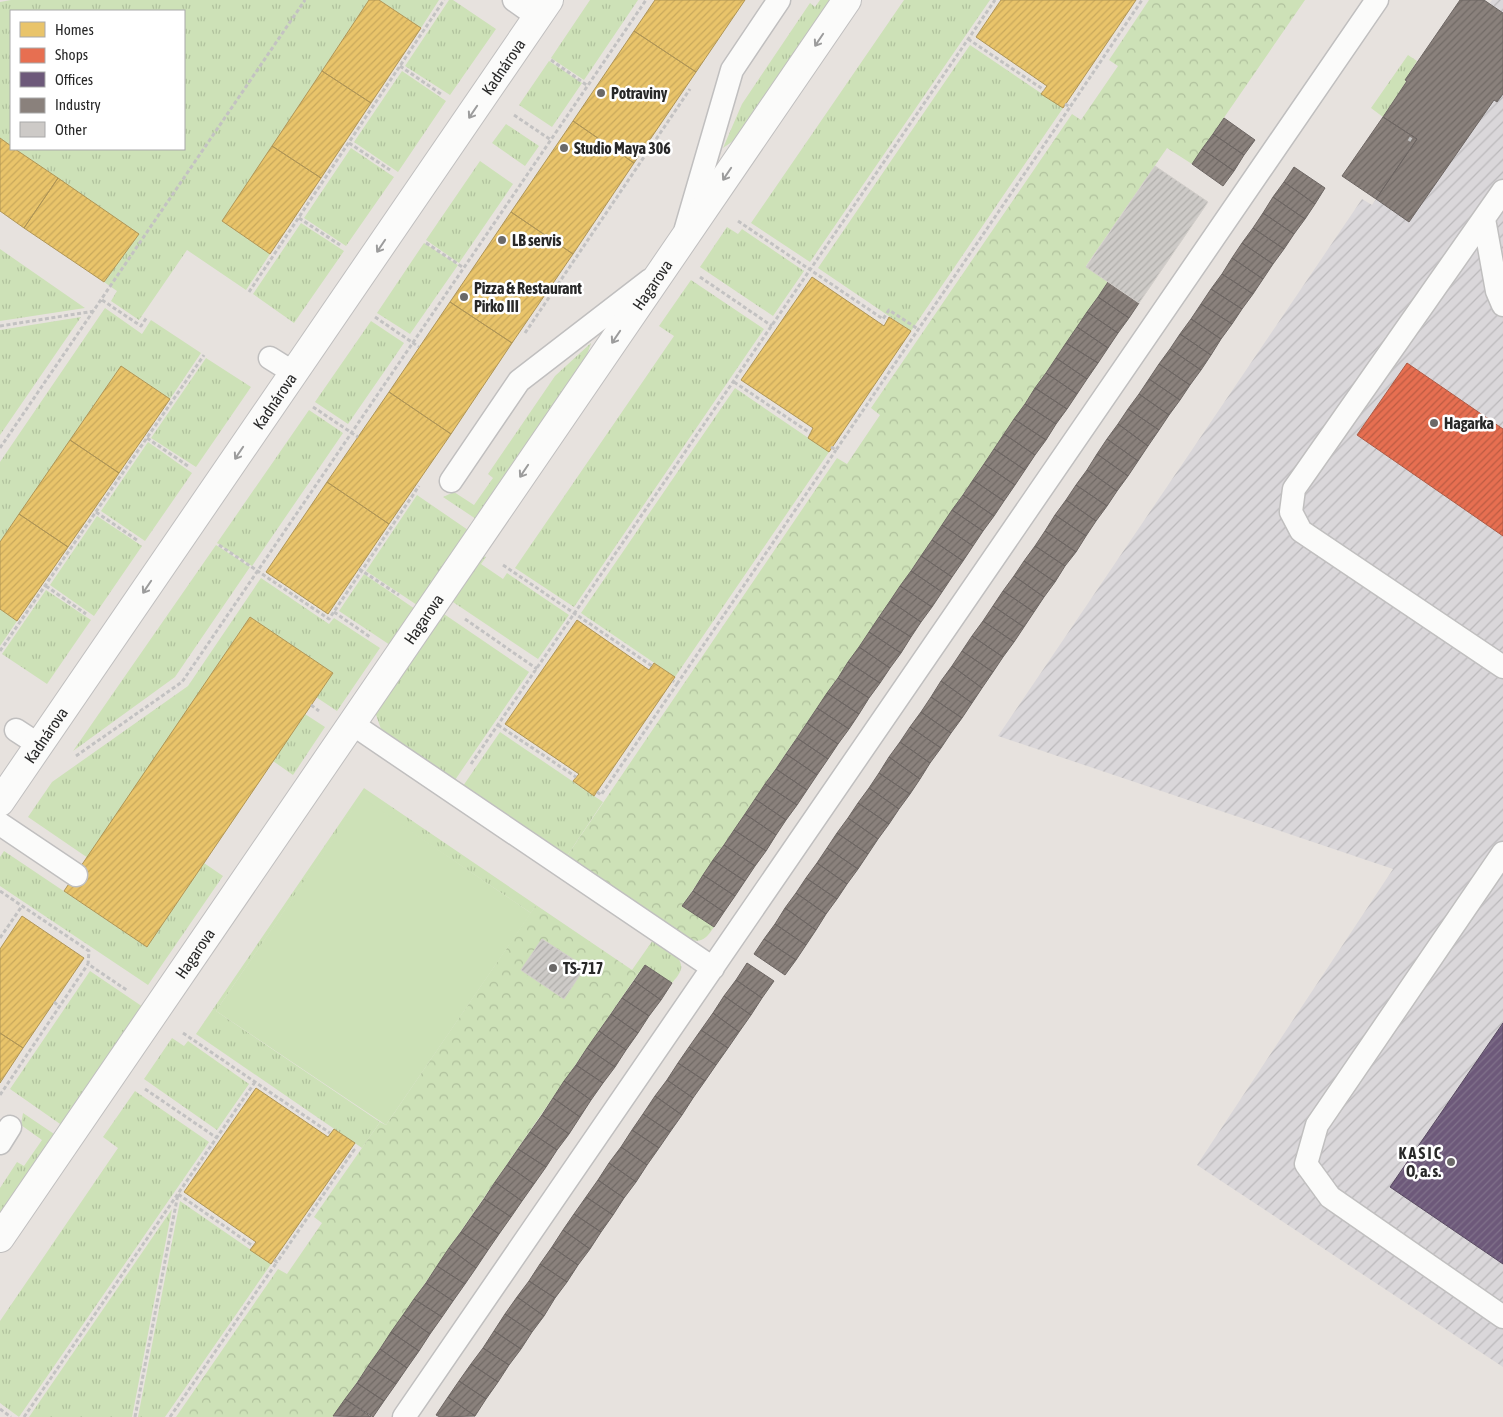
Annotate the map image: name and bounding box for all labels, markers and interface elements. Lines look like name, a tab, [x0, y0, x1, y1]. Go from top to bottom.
legend	[10, 10, 185, 150]
text: Homes	[55, 21, 94, 38]
one-way arrow	[814, 33, 824, 47]
street label: Kadnárova	[478, 35, 529, 98]
text: Shops	[55, 46, 88, 63]
text: Offices	[55, 71, 93, 88]
place label: Potraviny	[611, 84, 668, 102]
marker: Potraviny	[595, 87, 607, 99]
text: Industry	[55, 96, 101, 113]
one-way arrow	[467, 105, 477, 119]
text: Other	[55, 121, 87, 138]
place label: Studio Maya 306	[574, 139, 671, 157]
marker: Studio Maya 306	[558, 142, 570, 154]
one-way arrow	[722, 167, 732, 181]
place label: LB servis	[512, 231, 562, 249]
marker: LB servis	[496, 234, 508, 246]
one-way arrow	[376, 239, 386, 253]
street label: Hagarova	[629, 256, 676, 313]
place label: Pizza & Restaurant Pirko III	[474, 279, 582, 315]
marker: Pizza & Restaurant Pirko III	[458, 291, 470, 303]
one-way arrow	[611, 330, 621, 344]
street label: Kadnárova	[249, 370, 300, 432]
place label: Hagarka	[1444, 414, 1494, 432]
marker: Hagarka	[1428, 417, 1440, 429]
one-way arrow	[234, 445, 244, 459]
one-way arrow	[519, 464, 529, 478]
one-way arrow	[142, 579, 152, 593]
street label: Hagarova	[400, 591, 447, 648]
street label: Kadnárova	[20, 704, 71, 767]
street label: Hagarova	[171, 925, 218, 982]
place label: TS-717	[563, 959, 603, 977]
marker: TS-717	[547, 962, 559, 974]
place label: K A S I C O, a. s.	[1399, 1144, 1442, 1180]
marker: K A S I C O, a. s.	[1445, 1156, 1457, 1168]

